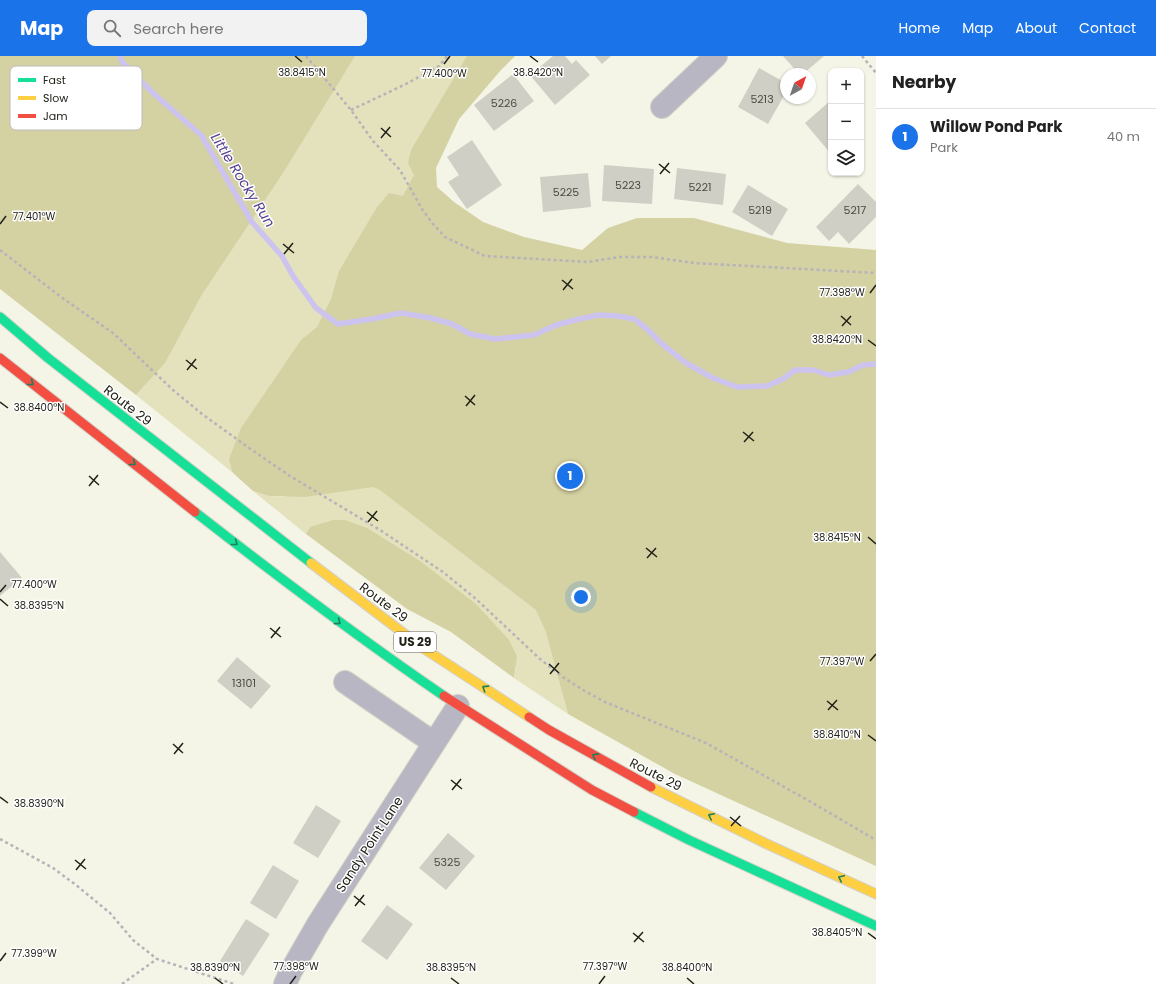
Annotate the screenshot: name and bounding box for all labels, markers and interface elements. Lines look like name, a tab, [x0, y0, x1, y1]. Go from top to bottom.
search box	[87, 10, 367, 46]
text: Map	[20, 15, 63, 42]
icon: search	[101, 17, 123, 39]
text: Search here	[133, 18, 224, 39]
text: Home	[898, 18, 940, 38]
text: Map	[962, 18, 993, 38]
text: About	[1015, 18, 1057, 38]
text: Contact	[1079, 18, 1136, 38]
text: 38.8415°N	[278, 65, 326, 80]
text: 38.8420°N	[513, 65, 563, 80]
legend	[10, 66, 142, 130]
text: 77.400°W	[421, 66, 467, 81]
north arrow	[780, 68, 816, 104]
map controls	[828, 68, 864, 176]
button: +	[828, 68, 864, 104]
text: Nearby	[892, 70, 956, 94]
text: Fast	[43, 72, 66, 88]
text: Slow	[43, 90, 68, 106]
house number: 5213	[750, 91, 774, 107]
house number: 5226	[491, 95, 517, 111]
button: −	[828, 104, 864, 140]
text: Jam	[43, 108, 68, 124]
text: Willow Pond Park	[930, 116, 1062, 137]
text: 1	[903, 127, 907, 146]
text: 40 m	[1107, 127, 1140, 146]
water label: Little Rocky Run	[206, 129, 280, 231]
text: Park	[930, 138, 958, 157]
button: layers	[828, 140, 864, 176]
house number: 5223	[615, 177, 641, 193]
house number: 5221	[688, 179, 712, 195]
house number: 5225	[553, 184, 579, 200]
house number: 5219	[748, 202, 772, 218]
house number: 5217	[844, 202, 866, 218]
text: 77.401°W	[13, 209, 56, 224]
text: 77.398°W	[819, 285, 865, 300]
text: 38.8420°N	[812, 332, 862, 347]
one-way arrow	[26, 378, 33, 385]
street label: Route 29	[100, 381, 156, 430]
text: 38.8400°N	[14, 400, 64, 415]
one-way arrow	[128, 458, 135, 465]
pin: 1	[557, 461, 583, 491]
text: 38.8415°N	[813, 530, 861, 545]
one-way arrow	[231, 538, 238, 545]
text: 77.400°W	[11, 577, 57, 592]
street label: Route 29	[355, 578, 412, 627]
your location	[571, 587, 591, 607]
text: 38.8395°N	[14, 598, 64, 613]
one-way arrow	[334, 617, 341, 624]
road number: US 29	[394, 632, 436, 652]
text: 77.397°W	[820, 654, 865, 669]
house number: 13101	[232, 675, 256, 691]
one-way arrow	[482, 685, 489, 693]
text: 38.8410°N	[813, 727, 861, 742]
one-way arrow	[592, 753, 599, 760]
street label: Route 29	[626, 753, 685, 796]
street label: Sandy Point Lane	[331, 793, 408, 896]
text: 38.8390°N	[14, 796, 64, 811]
one-way arrow	[707, 813, 715, 821]
house number: 5325	[434, 854, 460, 870]
one-way arrow	[837, 875, 845, 883]
text: 38.8405°N	[812, 925, 862, 940]
text: 77.399°W	[11, 946, 57, 961]
text: 77.398°W	[273, 959, 319, 974]
text: 77.397°W	[583, 959, 628, 974]
text: 38.8390°N	[190, 960, 240, 975]
text: 38.8395°N	[426, 960, 476, 975]
text: 38.8400°N	[662, 960, 712, 975]

